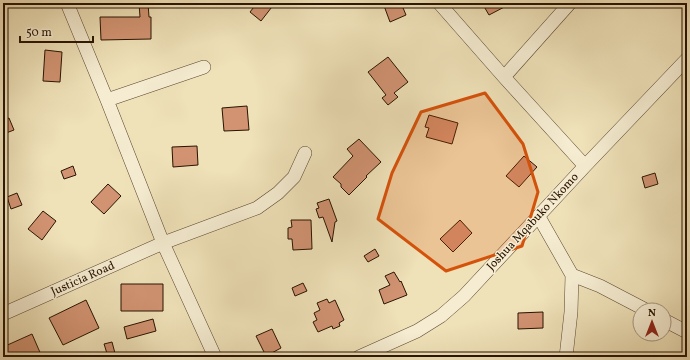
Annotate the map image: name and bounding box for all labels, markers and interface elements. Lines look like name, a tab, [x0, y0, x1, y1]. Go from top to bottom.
scale bar	[20, 18, 93, 44]
text: 50 m	[26, 25, 52, 41]
street label: Joshua Mqabuko Nkomo	[483, 170, 583, 274]
street label: Justicia Road	[49, 258, 118, 300]
north arrow	[632, 302, 672, 342]
text: N	[648, 306, 656, 321]

